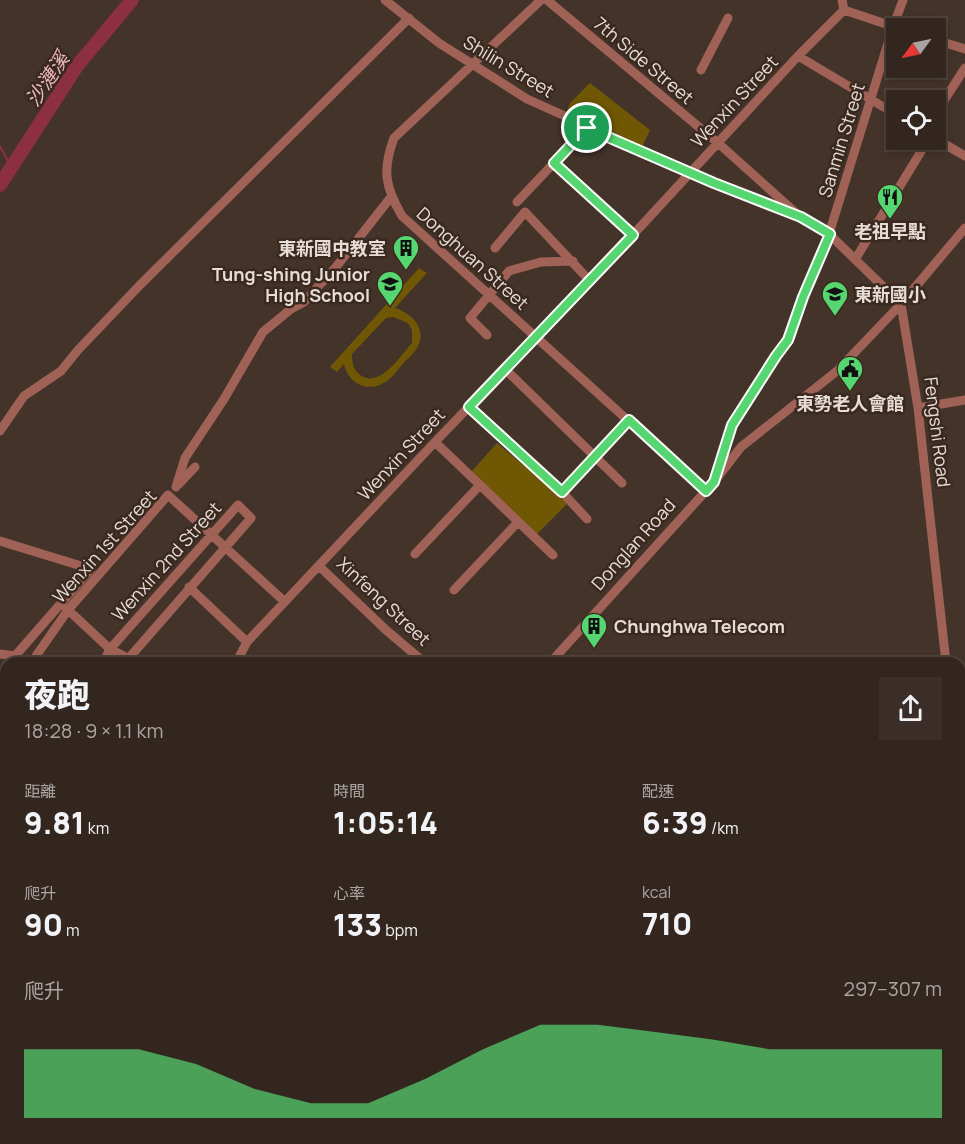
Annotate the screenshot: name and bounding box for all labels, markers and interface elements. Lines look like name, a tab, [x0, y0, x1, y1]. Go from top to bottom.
street label: 7th Side Street	[589, 11, 699, 109]
north arrow	[886, 18, 946, 78]
map controls	[886, 18, 946, 150]
street label: Shilin Street	[459, 30, 559, 102]
water label: 沙漣溪	[19, 44, 77, 111]
street label: Wenxin Street	[685, 50, 783, 152]
street label: Sanmin Street	[812, 80, 870, 200]
button: locate	[886, 90, 946, 150]
pin	[561, 102, 612, 153]
icon: arrive	[570, 111, 603, 144]
restaurant icon: 老祖早點	[875, 182, 905, 220]
street label: Donghuan Street	[412, 201, 534, 315]
place label: 老祖早點	[854, 219, 926, 243]
building icon: 東新國中教室	[391, 233, 421, 271]
place label: 東新國中教室	[278, 236, 386, 260]
place label: Tung-shing Junior High School	[212, 262, 370, 307]
school or university icon: Tung-shing Junior High School	[375, 269, 405, 307]
school or university icon: 東新國小	[820, 279, 850, 317]
place label: 東新國小	[854, 282, 926, 306]
public building icon: 東勢老人會館	[835, 354, 865, 392]
street label: Fengshi Road	[919, 375, 957, 489]
place label: 東勢老人會館	[796, 391, 904, 415]
street label: Wenxin Street	[352, 403, 450, 505]
street label: Wenxin 1st Street	[47, 484, 161, 608]
street label: Donglan Road	[586, 493, 680, 595]
street label: Wenxin 2nd Street	[106, 496, 226, 626]
street label: Xinfeng Street	[332, 551, 436, 651]
building icon: Chunghwa Telecom	[579, 611, 609, 649]
place label: Chunghwa Telecom	[614, 614, 785, 638]
text: 夜跑	[24, 672, 90, 717]
button: share	[879, 677, 942, 740]
text: 18:28 · 9 × 1.1 km	[24, 717, 163, 744]
text: 距離	[24, 780, 56, 802]
text: 時間	[333, 780, 365, 802]
text: 配速	[642, 780, 674, 802]
text: 9.81	[24, 802, 85, 843]
text: 1:05:14	[333, 802, 438, 843]
text: 6:39	[642, 802, 708, 843]
text: km	[85, 817, 109, 839]
text: /km	[708, 817, 739, 839]
text: kcal	[642, 881, 671, 903]
text: 爬升	[24, 882, 56, 904]
text: 心率	[333, 882, 365, 904]
text: 710	[642, 903, 692, 944]
text: 90	[24, 904, 63, 945]
text: 133	[333, 904, 382, 945]
text: m	[63, 919, 80, 941]
text: bpm	[382, 919, 418, 941]
text: 297–307 m	[844, 975, 942, 1002]
text: 爬升	[24, 977, 64, 1004]

